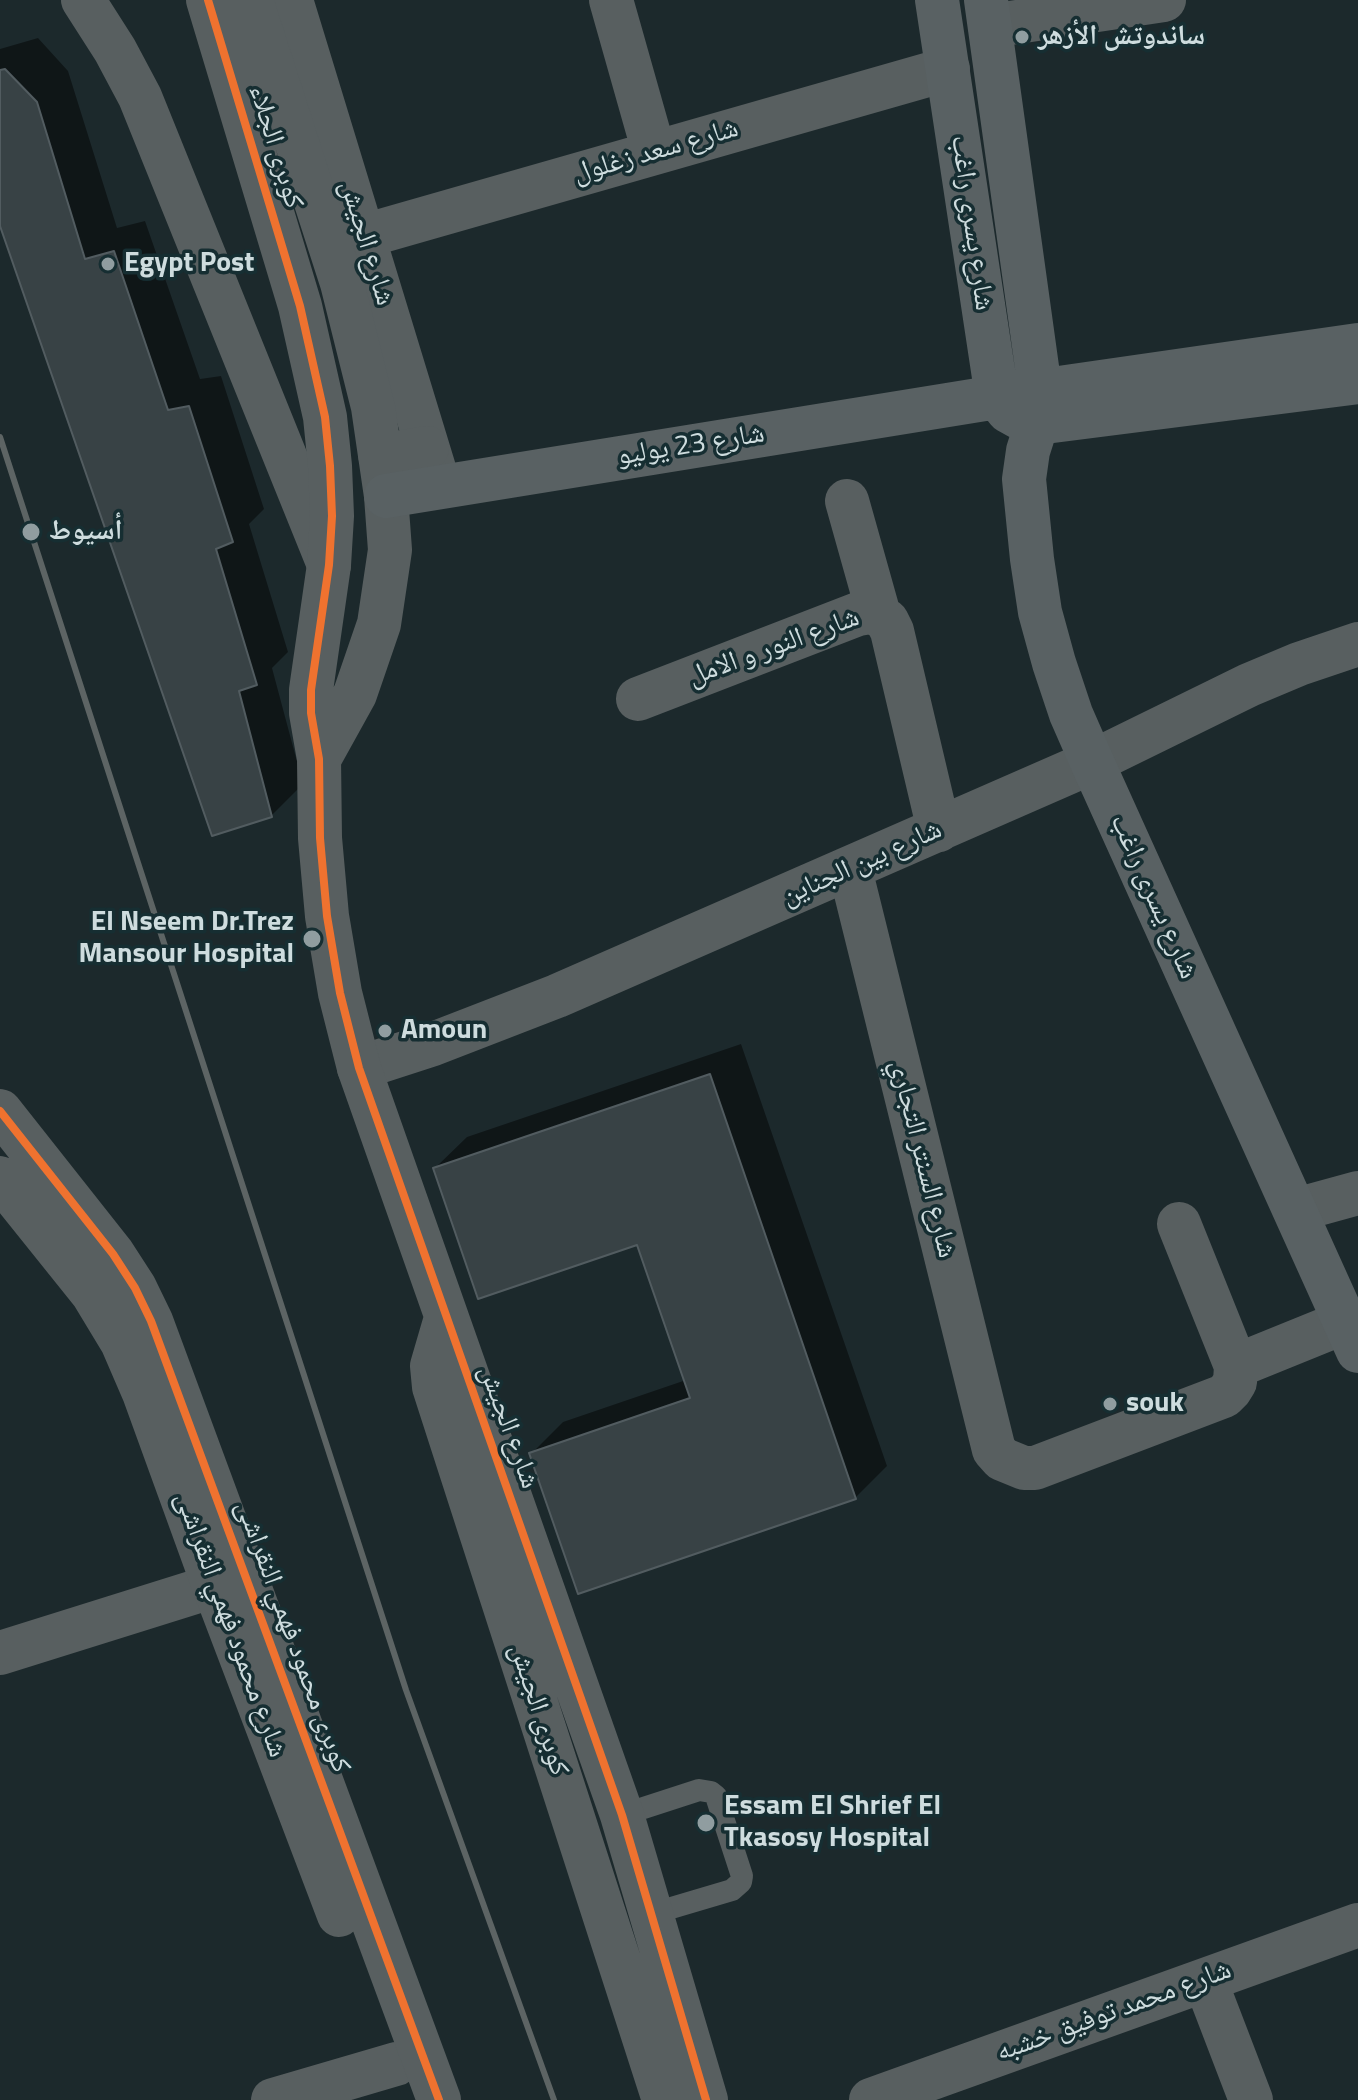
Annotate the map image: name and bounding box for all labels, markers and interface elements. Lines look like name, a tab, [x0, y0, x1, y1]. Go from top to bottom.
place label: ساندوتش الأزهر	[1038, 20, 1205, 54]
marker: ساندوتش الأزهر	[1013, 28, 1031, 46]
street label: كوبرى الجلاء	[240, 81, 310, 213]
street label: شارع سعد زغلول	[569, 112, 743, 192]
street label: شارع يسرى راغب	[942, 133, 1000, 313]
street label: شارع الجيش	[331, 176, 401, 310]
place label: Egypt Post	[124, 247, 255, 281]
marker: Egypt Post	[99, 255, 117, 273]
street label: شارع 23 يوليو	[615, 418, 767, 474]
place label: أسيوط	[49, 515, 122, 549]
marker: أسيوط	[20, 521, 42, 543]
street label: شارع النور و الامل	[684, 601, 864, 695]
street label: شارع يسرى راغب	[1102, 809, 1204, 985]
street label: شارع بين الجناين	[777, 814, 947, 914]
place label: El Nseem Dr.Trez Mansour Hospital	[79, 906, 294, 972]
marker: El Nseem Dr.Trez Mansour Hospital	[301, 928, 323, 950]
place label: Amoun	[401, 1014, 487, 1048]
marker: Amoun	[376, 1022, 394, 1040]
street label: شارع السنتر التجاري	[881, 1057, 963, 1261]
street label: شارع الجيش	[470, 1361, 546, 1493]
place label: souk	[1126, 1387, 1184, 1421]
marker: souk	[1101, 1395, 1119, 1413]
street label: شارع محمود فهمي النقراشى	[166, 1488, 294, 1762]
street label: كوبرى محمود فهمي النقراشى	[227, 1496, 357, 1778]
street label: كوبرى الجيش	[501, 1640, 575, 1780]
place label: Essam El Shrief El Tkasosy Hospital	[724, 1790, 941, 1856]
marker: Essam El Shrief El Tkasosy Hospital	[695, 1812, 717, 1834]
street label: شارع محمد توفيق خشبه	[992, 1954, 1236, 2070]

